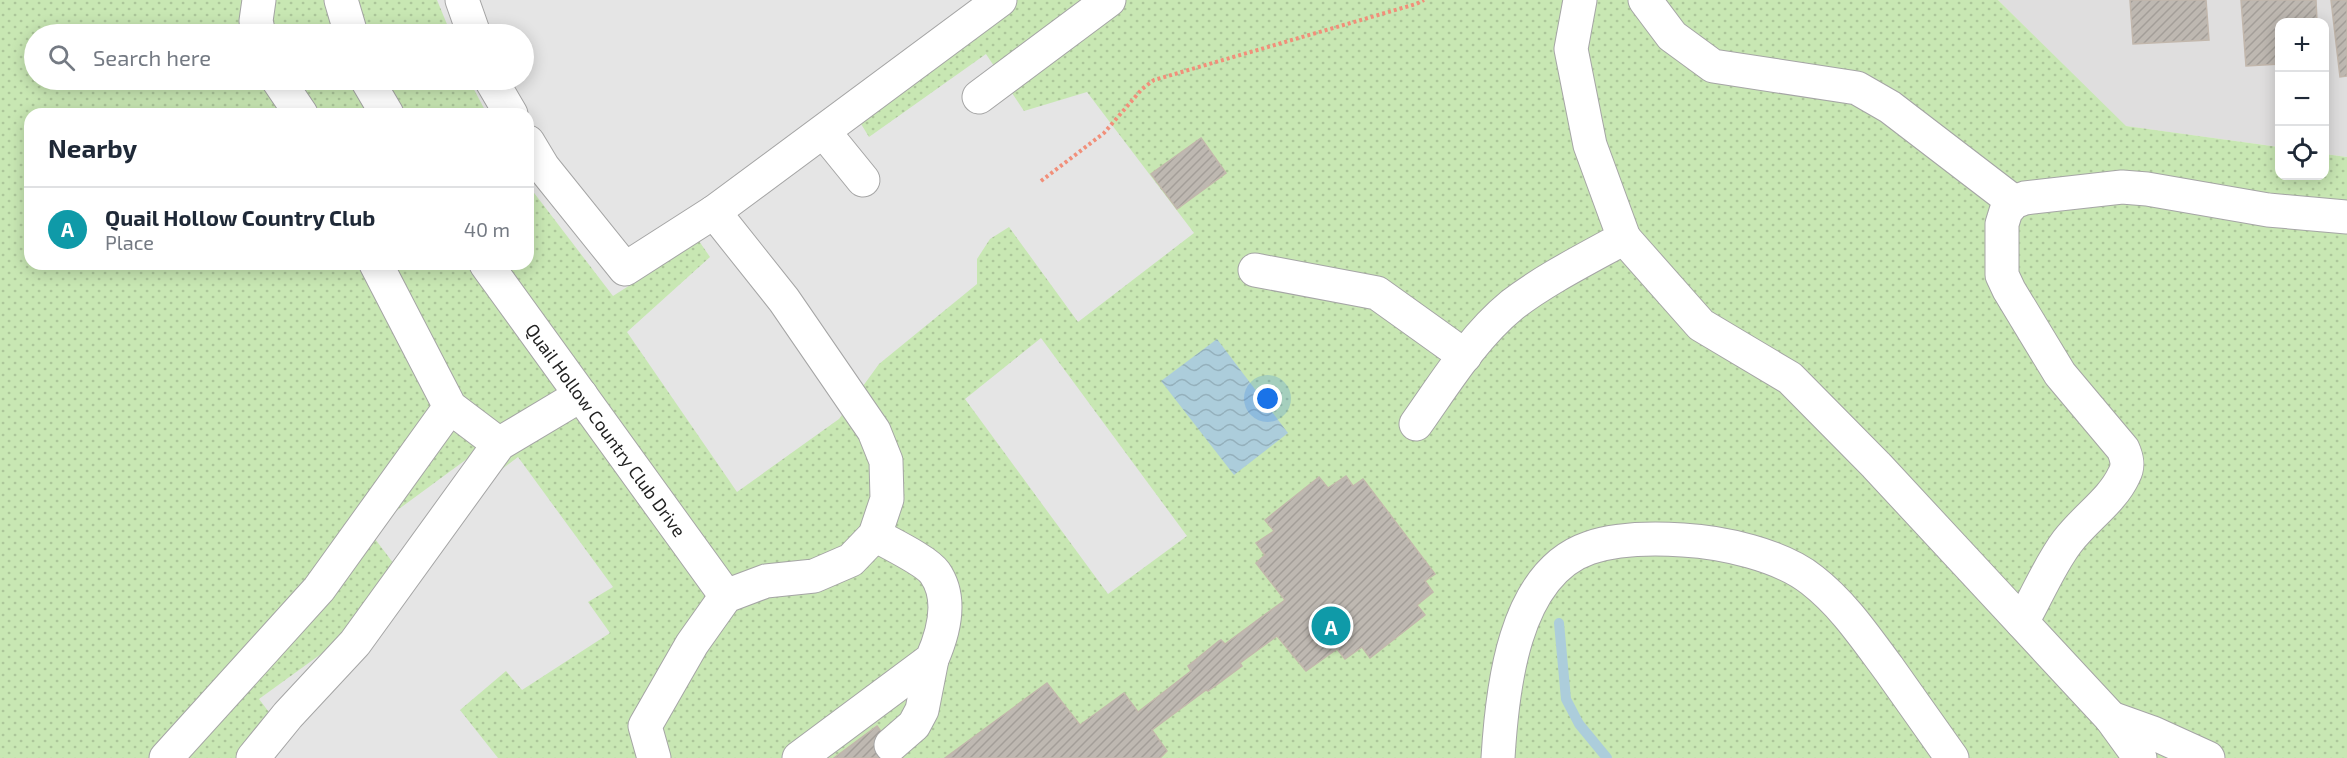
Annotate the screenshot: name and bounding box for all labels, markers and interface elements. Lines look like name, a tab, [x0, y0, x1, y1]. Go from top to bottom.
map controls	[2275, 18, 2329, 180]
button: +	[2275, 18, 2329, 72]
search box	[24, 24, 534, 90]
icon: search	[45, 41, 78, 74]
text: Search here	[93, 44, 211, 70]
button: −	[2275, 72, 2329, 126]
button: locate	[2275, 126, 2329, 180]
text: Nearby	[48, 132, 137, 163]
text: Quail Hollow Country Club	[105, 204, 375, 230]
text: A	[61, 217, 74, 241]
text: 40 m	[464, 217, 510, 241]
text: Place	[105, 230, 154, 254]
street label: Quail Hollow Country Club Drive	[521, 319, 691, 541]
your location	[1253, 384, 1282, 413]
pin: A	[1312, 604, 1350, 648]

